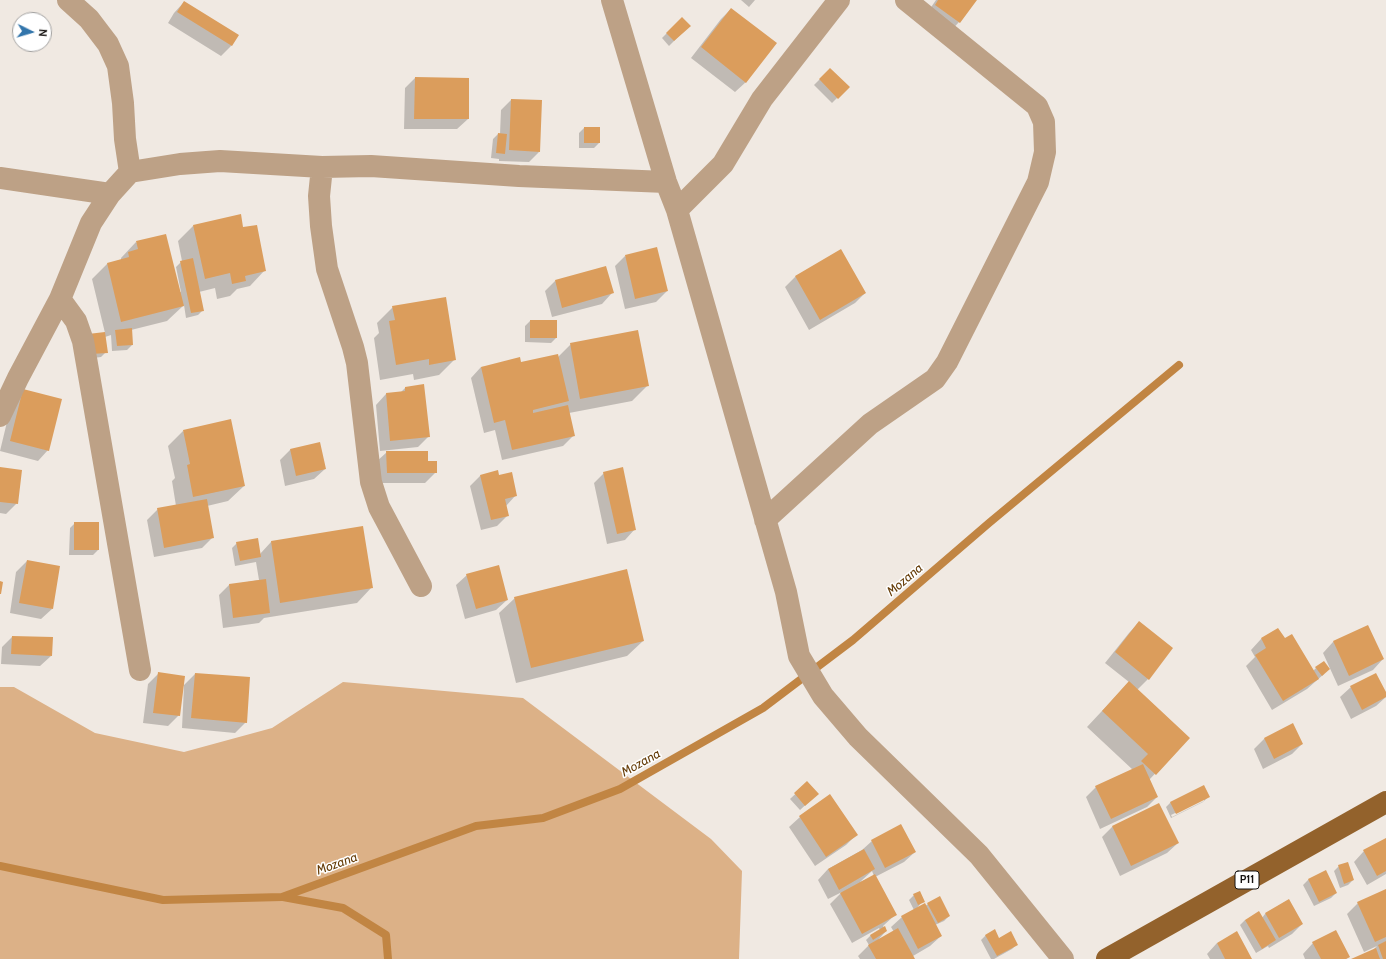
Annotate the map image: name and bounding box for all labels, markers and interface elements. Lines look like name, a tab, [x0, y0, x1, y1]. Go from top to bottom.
north arrow	[12, 12, 52, 52]
text: N	[36, 28, 50, 37]
water label: Mozana	[884, 560, 926, 600]
water label: Mozana	[619, 746, 663, 780]
water label: Mozana	[314, 849, 360, 879]
road number: P11	[1235, 871, 1259, 889]

